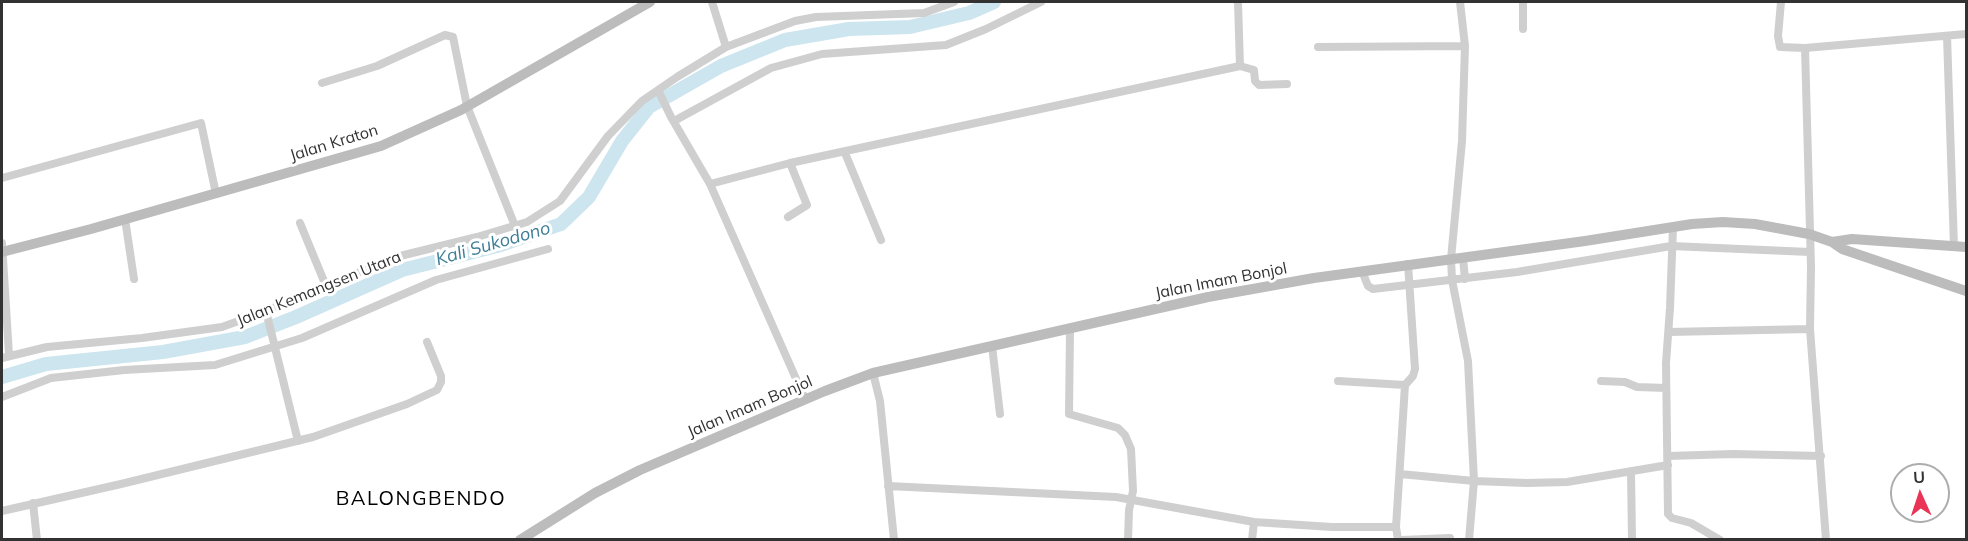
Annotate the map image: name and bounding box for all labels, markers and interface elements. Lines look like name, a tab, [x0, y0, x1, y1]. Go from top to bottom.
street label: Jalan Kraton	[288, 120, 380, 166]
water label: Kali Sukodono	[433, 217, 553, 271]
street label: Jalan Kemangsen Utara	[234, 247, 404, 331]
street label: Jalan Imam Bonjol	[1153, 259, 1289, 303]
street label: Jalan Imam Bonjol	[685, 372, 815, 442]
north arrow	[1890, 463, 1950, 523]
text: U	[1913, 467, 1926, 487]
district label: BALONGBENDO	[336, 487, 506, 511]

